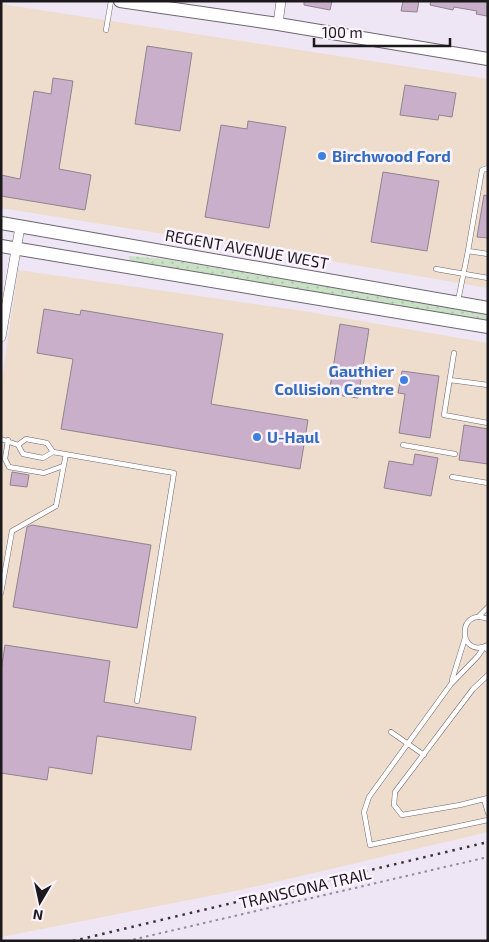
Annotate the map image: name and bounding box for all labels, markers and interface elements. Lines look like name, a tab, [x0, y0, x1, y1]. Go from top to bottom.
scale bar	[314, 15, 450, 47]
text: 100 m	[322, 23, 363, 41]
place label: Birchwood Ford	[332, 146, 451, 165]
marker: Birchwood Ford	[316, 150, 328, 162]
street label: REGENT AVENUE WEST	[164, 225, 330, 272]
place label: Gauthier Collision Centre	[274, 361, 394, 398]
marker: Gauthier Collision Centre	[398, 374, 410, 386]
place label: U-Haul	[267, 427, 320, 446]
marker: U-Haul	[251, 431, 263, 443]
street label: TRANSCONA TRAIL	[237, 863, 373, 912]
north arrow	[15, 877, 65, 927]
text: N	[32, 906, 44, 925]

